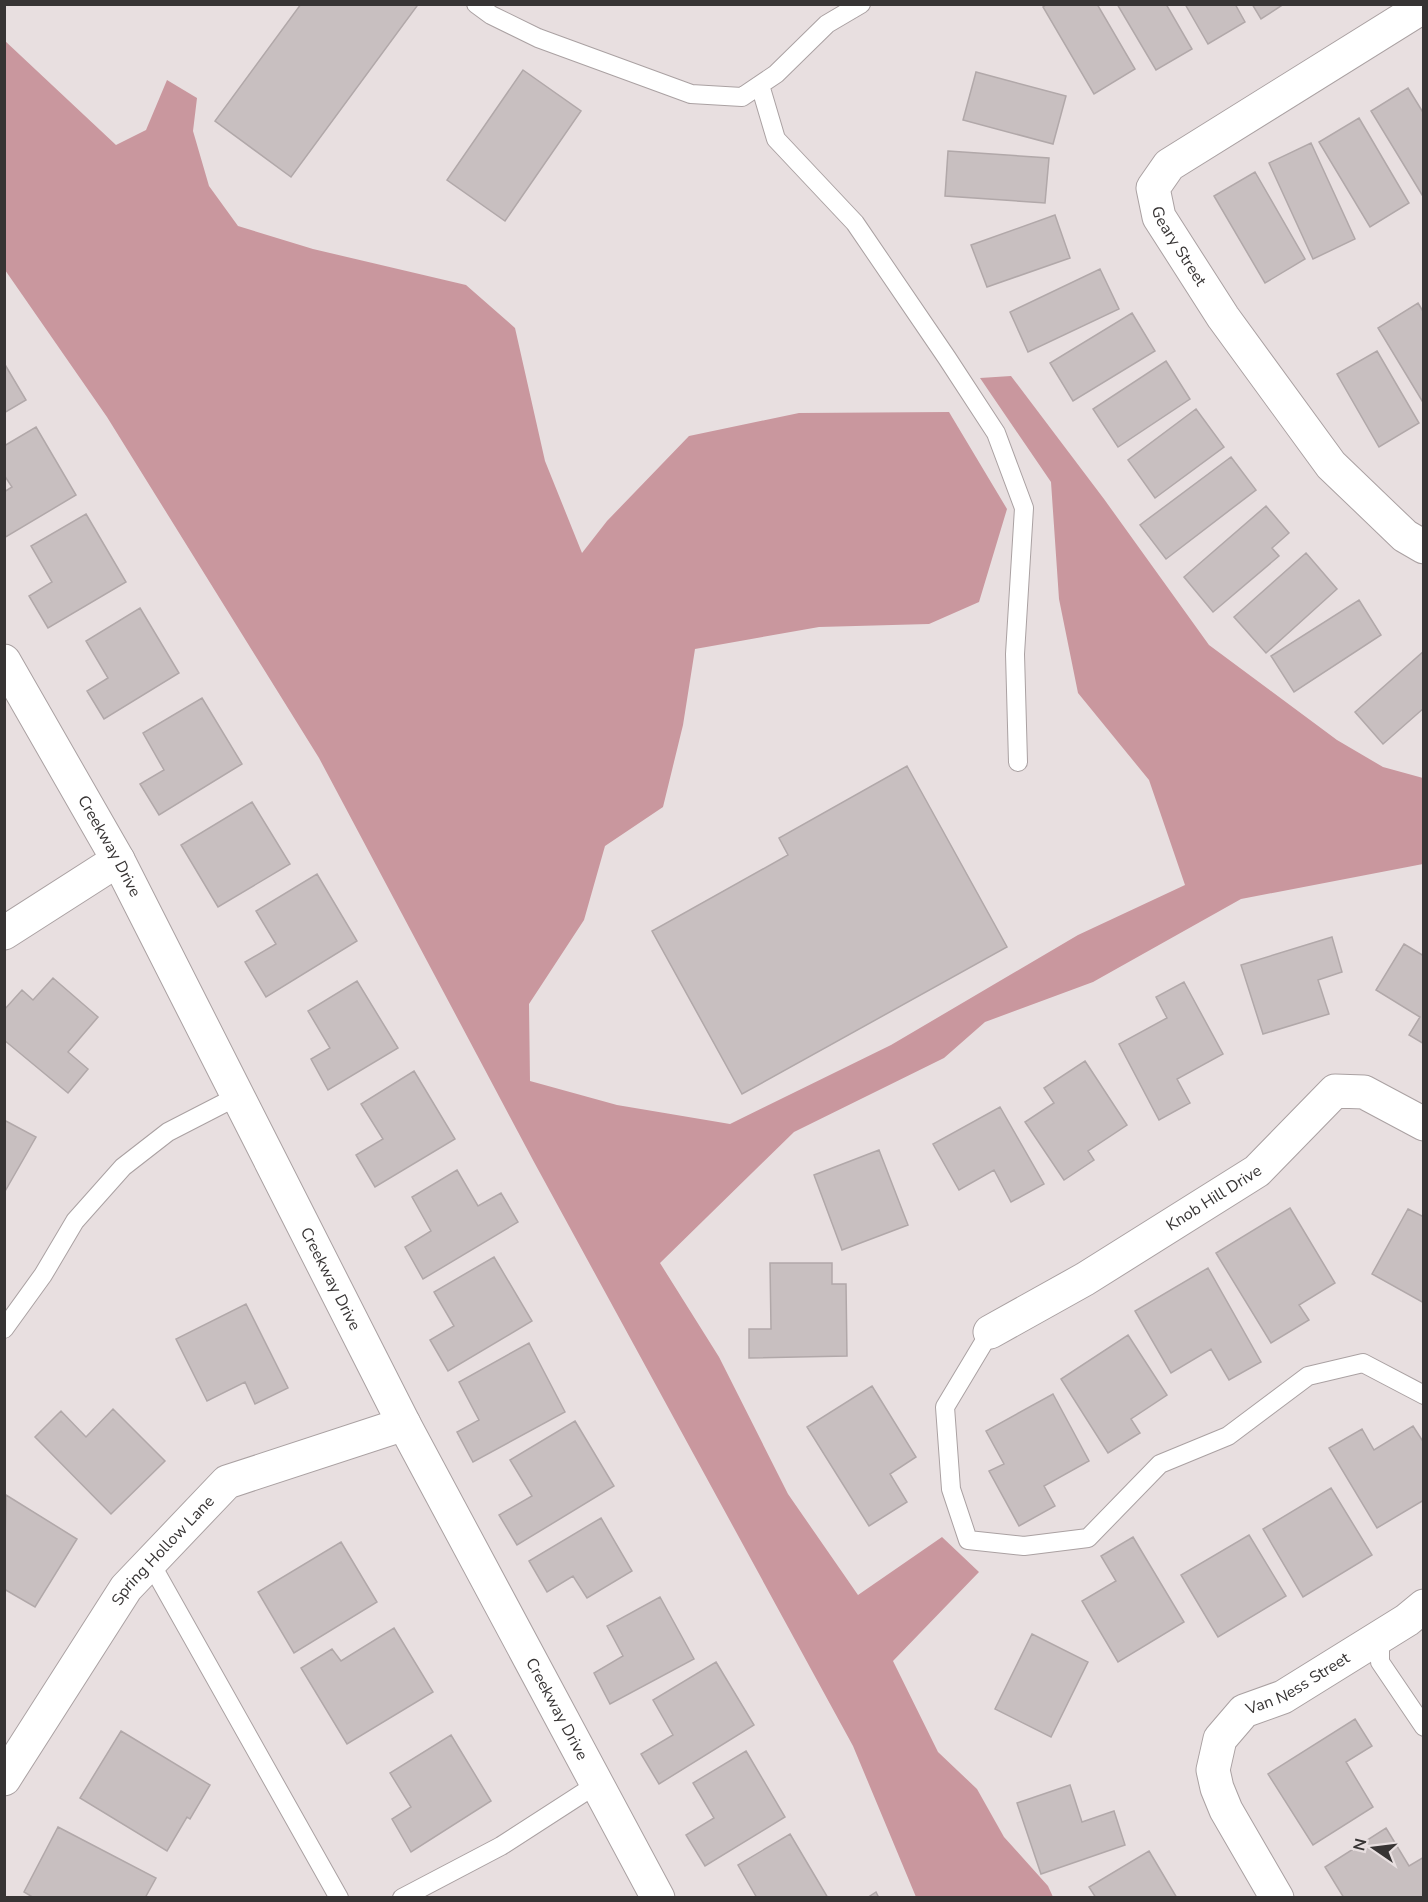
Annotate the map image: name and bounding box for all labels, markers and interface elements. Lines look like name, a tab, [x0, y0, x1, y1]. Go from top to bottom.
street label: Geary Street	[1146, 204, 1212, 291]
street label: Creekway Drive	[72, 791, 146, 901]
street label: Knob Hill Drive	[1162, 1160, 1266, 1236]
street label: Creekway Drive	[295, 1223, 366, 1334]
street label: Spring Hollow Lane	[106, 1491, 219, 1610]
street label: Van Ness Street	[1242, 1647, 1354, 1721]
street label: Creekway Drive	[520, 1654, 593, 1764]
north arrow	[1344, 1818, 1404, 1878]
text: N	[1348, 1836, 1373, 1853]

